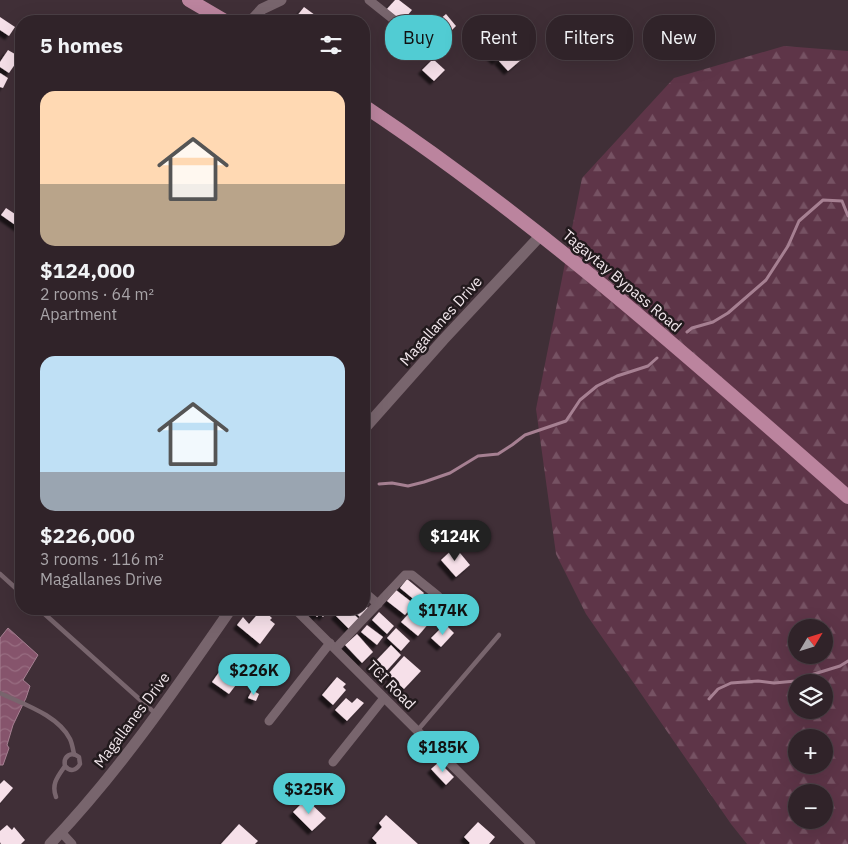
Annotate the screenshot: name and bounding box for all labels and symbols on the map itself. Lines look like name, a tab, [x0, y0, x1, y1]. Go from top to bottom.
street label: Tagaytay Bypass Road	[559, 225, 686, 336]
street label: Magallanes Drive	[395, 272, 486, 370]
pin: $124K	[420, 520, 490, 562]
pin: $174K	[408, 594, 478, 636]
north arrow	[788, 619, 832, 664]
pin: $226K	[219, 654, 289, 696]
street label: TCI Road	[363, 656, 420, 713]
street label: Magallanes Drive	[90, 668, 174, 771]
pin: $185K	[408, 730, 478, 773]
pin: $325K	[274, 772, 344, 815]

